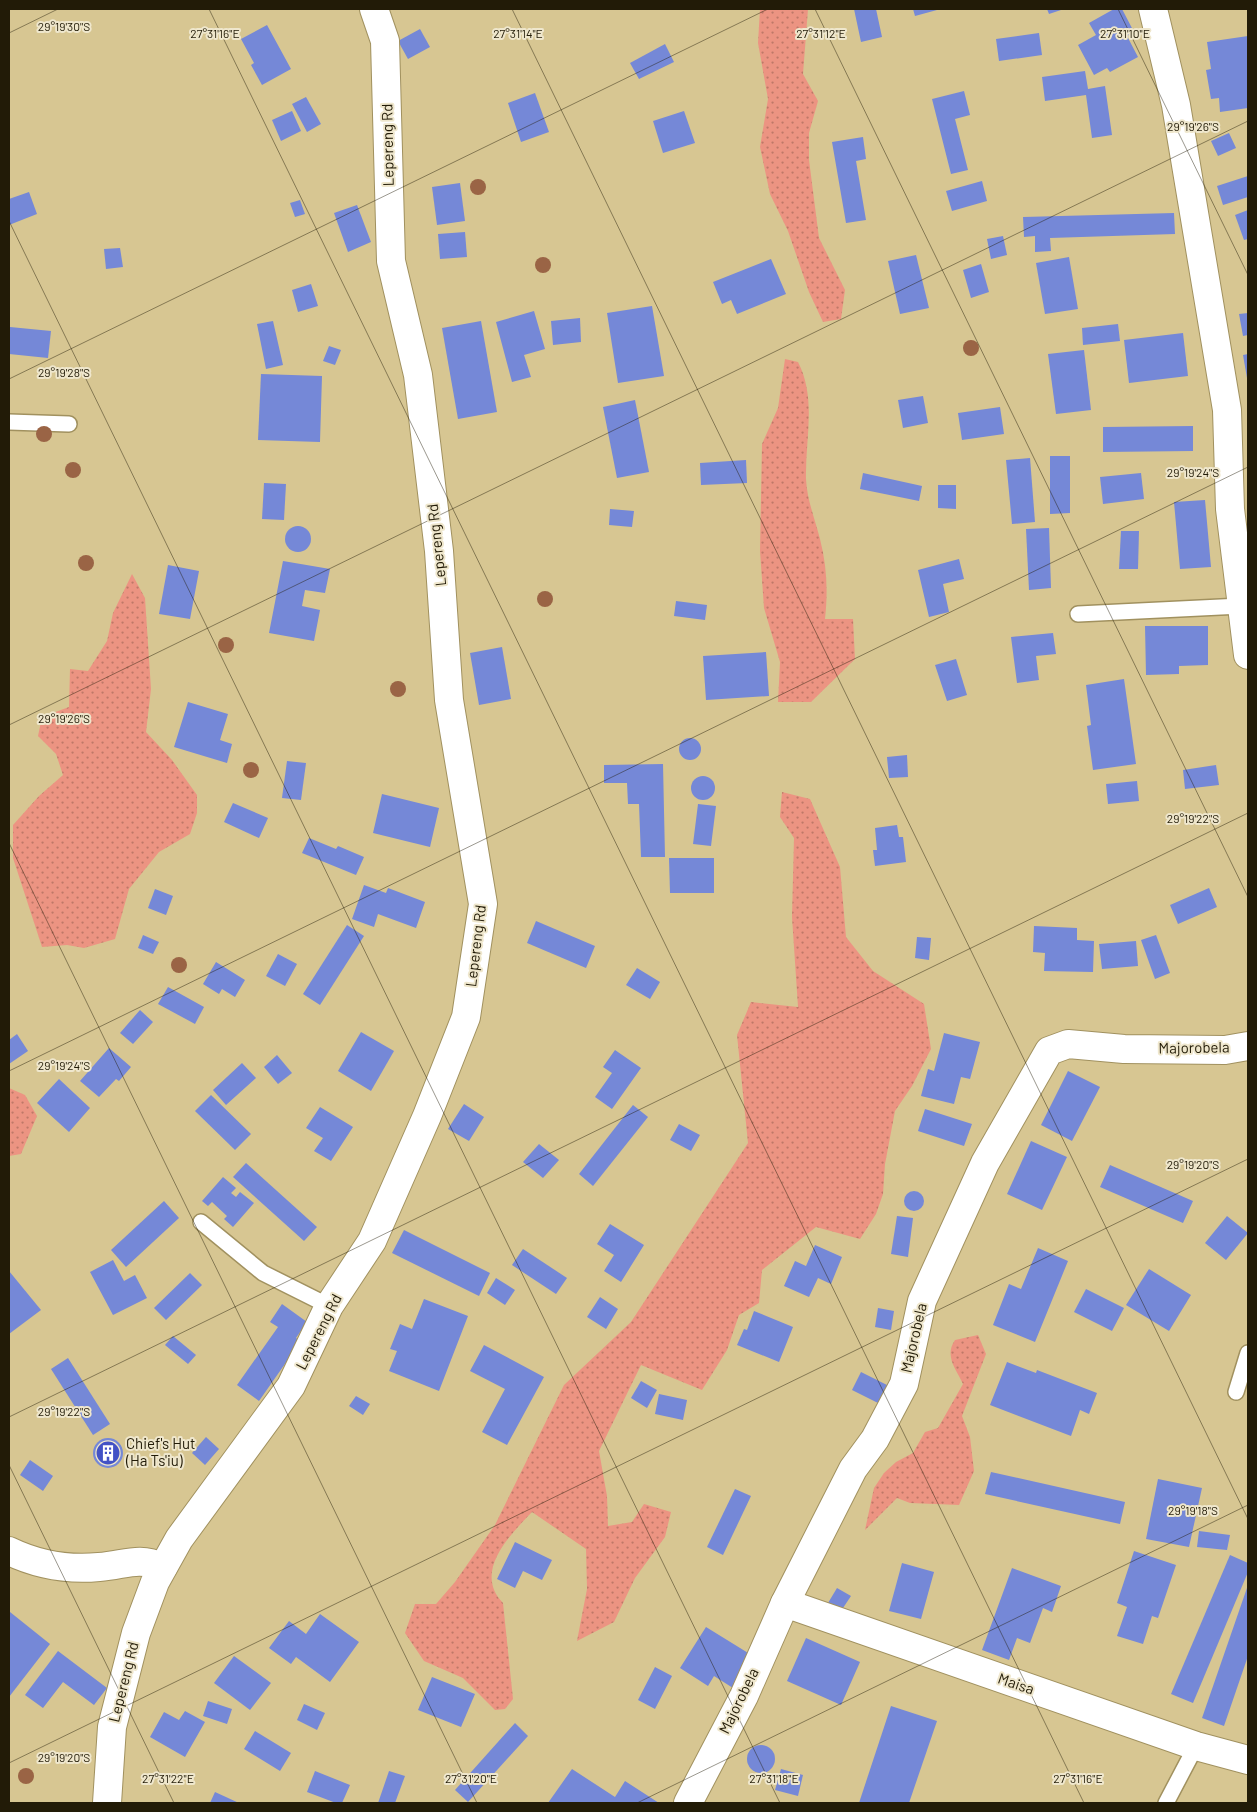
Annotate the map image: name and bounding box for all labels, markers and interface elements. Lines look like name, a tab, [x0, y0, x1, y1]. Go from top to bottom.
text: 29°19'30"S	[38, 19, 90, 33]
text: 27°31'16"E	[190, 26, 240, 40]
text: 27°31'14"E	[493, 26, 543, 40]
text: 27°31'12"E	[796, 26, 846, 40]
text: 27°31'10"E	[1100, 26, 1150, 40]
street label: Lepereng Rd	[377, 104, 397, 186]
text: 29°19'26"S	[1167, 119, 1219, 133]
text: 29°19'28"S	[38, 365, 90, 379]
text: 29°19'24"S	[1167, 465, 1219, 479]
street label: Lepereng Rd	[423, 503, 449, 587]
text: 29°19'26"S	[38, 711, 90, 725]
text: 29°19'22"S	[1167, 811, 1219, 825]
street label: Lepereng Rd	[461, 904, 489, 988]
street label: Majorobela	[1158, 1037, 1230, 1057]
text: 29°19'24"S	[38, 1058, 90, 1072]
text: 29°19'20"S	[1167, 1157, 1219, 1171]
street label: Lepereng Rd	[291, 1291, 345, 1372]
street label: Majorobela	[896, 1301, 930, 1374]
text: 29°19'22"S	[38, 1404, 90, 1418]
place label: Chief's Hut (Ha Ts'iu)	[125, 1434, 196, 1469]
building icon: Chief's Hut (Ha Ts'iu)	[95, 1440, 121, 1466]
text: 29°19'18"S	[1168, 1503, 1218, 1517]
street label: Lepereng Rd	[104, 1640, 142, 1724]
street label: Majorobela	[714, 1665, 762, 1736]
street label: Maisa	[996, 1669, 1037, 1698]
text: 29°19'20"S	[38, 1750, 90, 1764]
text: 27°31'22"E	[142, 1771, 194, 1785]
text: 27°31'20"E	[445, 1771, 497, 1785]
text: 27°31'18"E	[749, 1771, 799, 1785]
text: 27°31'16"E	[1053, 1771, 1103, 1785]

